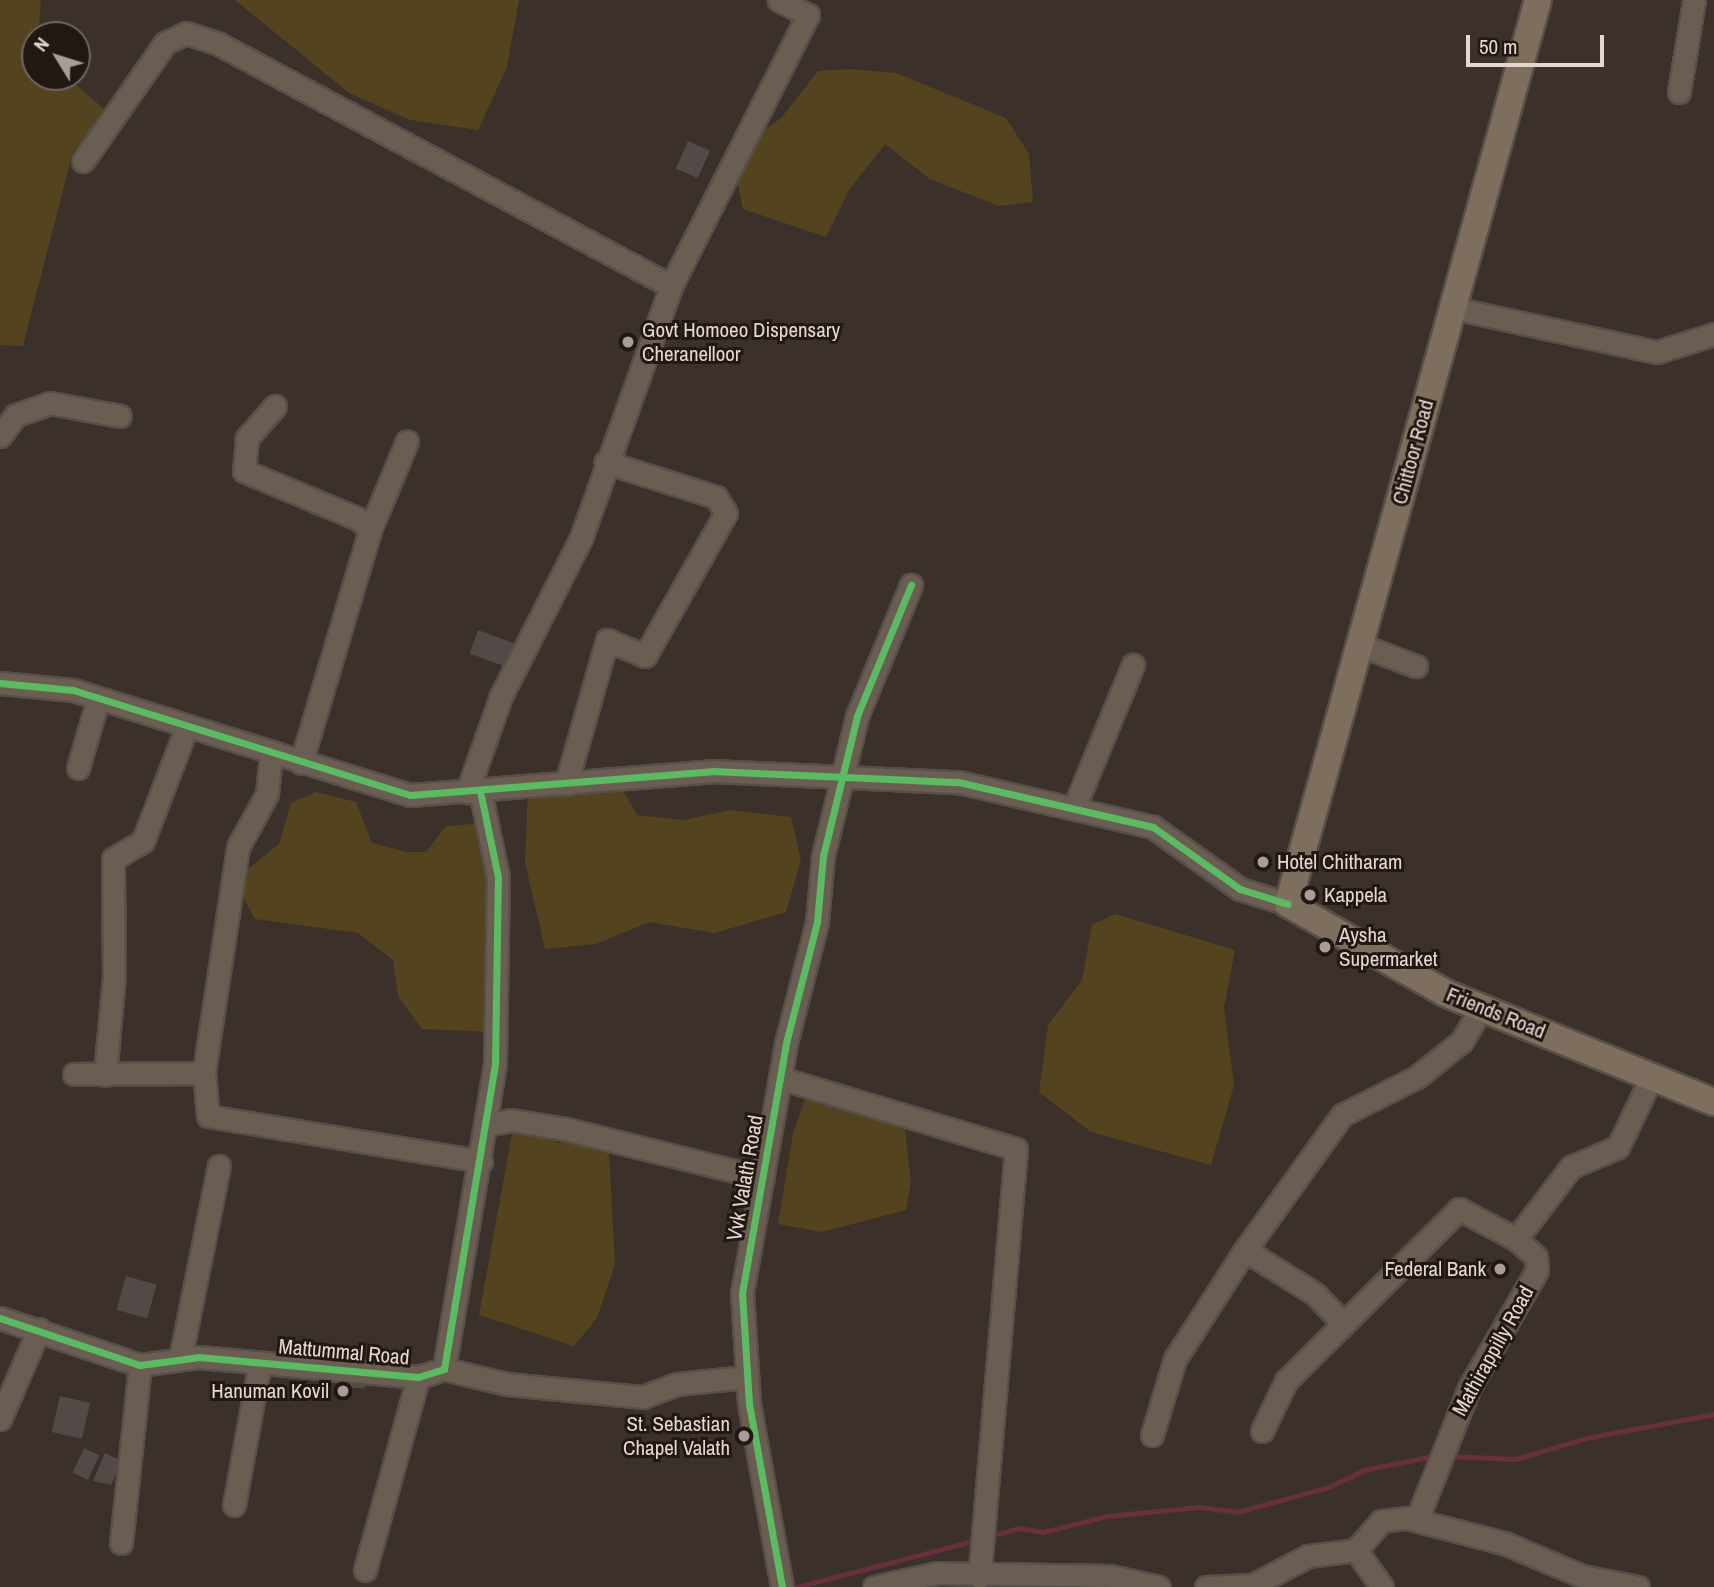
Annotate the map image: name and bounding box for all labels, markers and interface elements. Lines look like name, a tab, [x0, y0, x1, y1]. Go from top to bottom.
north arrow	[21, 21, 91, 91]
scale bar	[1469, 21, 1607, 65]
text: N	[27, 32, 55, 57]
text: 50 m	[1479, 32, 1517, 61]
place label: Govt Homoeo Dispensary Cheranelloor	[642, 317, 840, 367]
marker: Govt Homoeo Dispensary Cheranelloor	[620, 334, 636, 350]
street label: Chittoor Road	[1387, 397, 1439, 507]
place label: Hotel Chitharam	[1277, 849, 1402, 875]
marker: Hotel Chitharam	[1255, 854, 1271, 870]
place label: Kappela	[1324, 882, 1387, 908]
marker: Kappela	[1302, 887, 1318, 903]
place label: Aysha Supermarket	[1339, 922, 1438, 972]
marker: Aysha Supermarket	[1317, 939, 1333, 955]
street label: Friends Road	[1443, 982, 1549, 1044]
street label: Vvk Valath Road	[722, 1113, 768, 1243]
place label: Federal Bank	[1384, 1256, 1486, 1282]
marker: Federal Bank	[1492, 1261, 1508, 1277]
street label: Mathirappilly Road	[1447, 1282, 1539, 1420]
street label: Mattummal Road	[278, 1334, 410, 1370]
place label: Hanuman Kovil	[211, 1378, 329, 1404]
marker: Hanuman Kovil	[335, 1383, 351, 1399]
place label: St. Sebastian Chapel Valath	[623, 1411, 730, 1461]
marker: St. Sebastian Chapel Valath	[736, 1428, 752, 1444]

